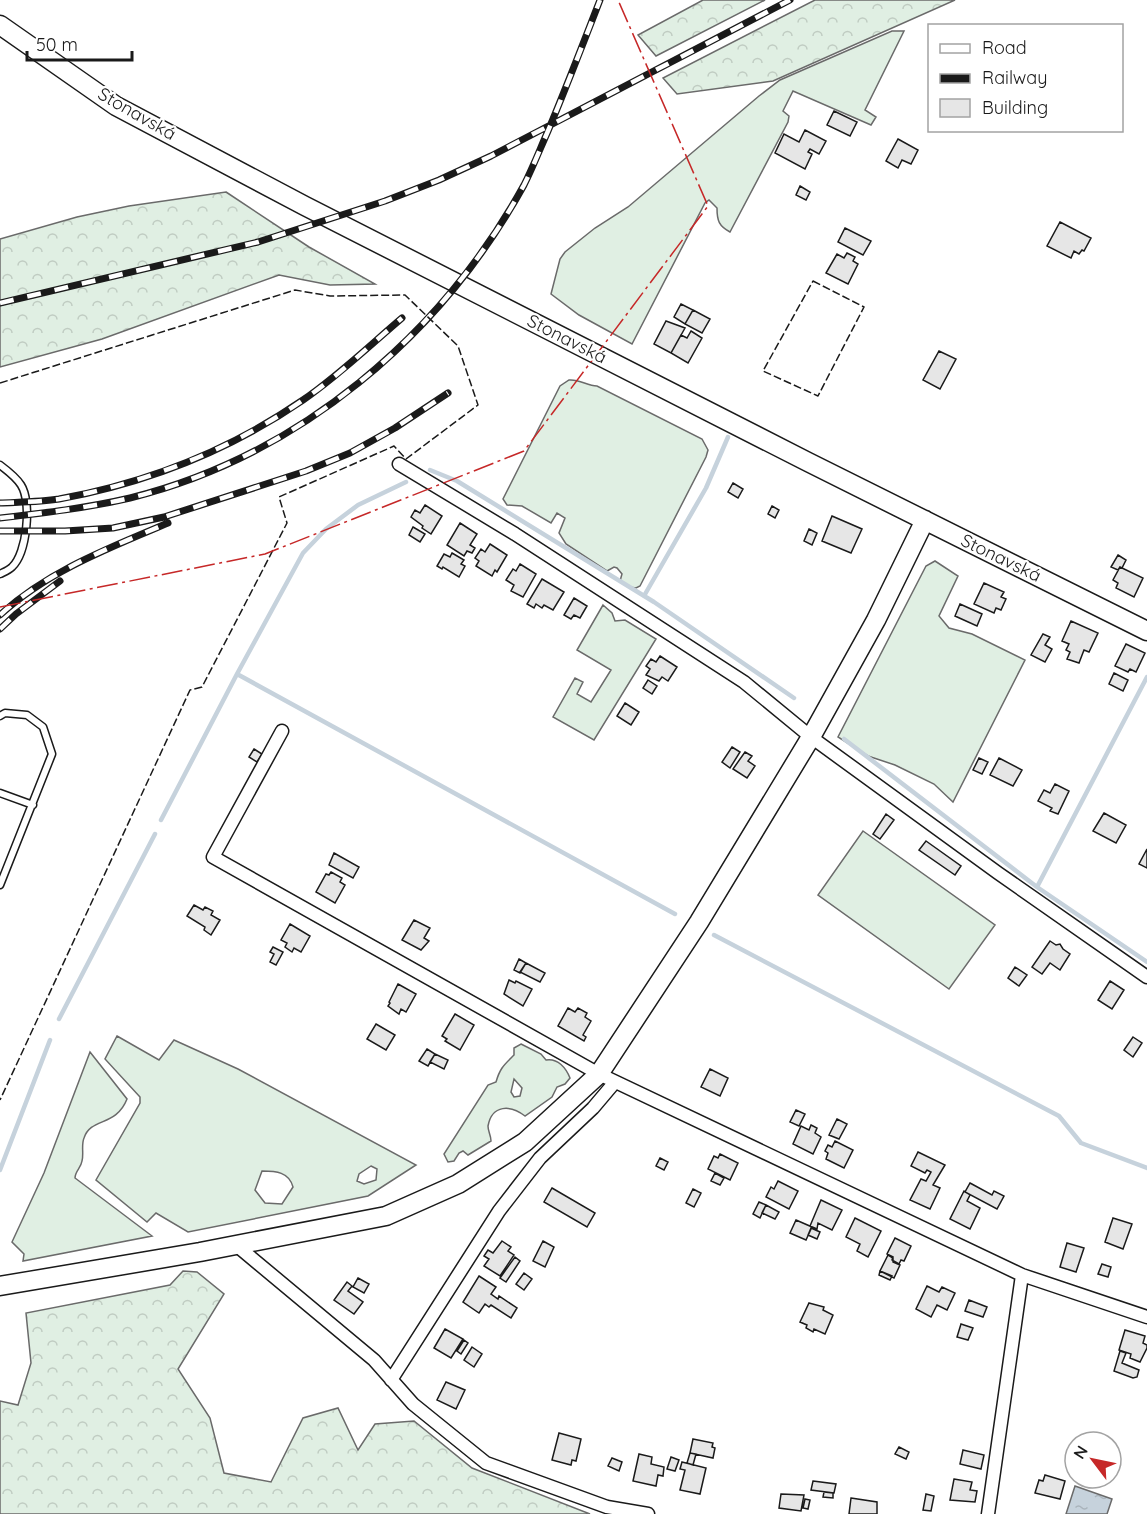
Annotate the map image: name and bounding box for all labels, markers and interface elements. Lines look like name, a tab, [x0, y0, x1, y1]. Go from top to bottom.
scale bar	[27, 24, 132, 62]
legend	[928, 24, 1123, 132]
text: 50 m	[36, 33, 78, 56]
text: Road	[982, 36, 1027, 59]
text: Railway	[982, 66, 1048, 89]
street label: Stonavská	[94, 82, 180, 145]
text: Building	[982, 96, 1048, 119]
street label: Stonavská	[523, 309, 611, 368]
street label: Stonavská	[957, 528, 1045, 587]
north arrow	[1063, 1430, 1123, 1490]
text: N	[1069, 1442, 1092, 1462]

